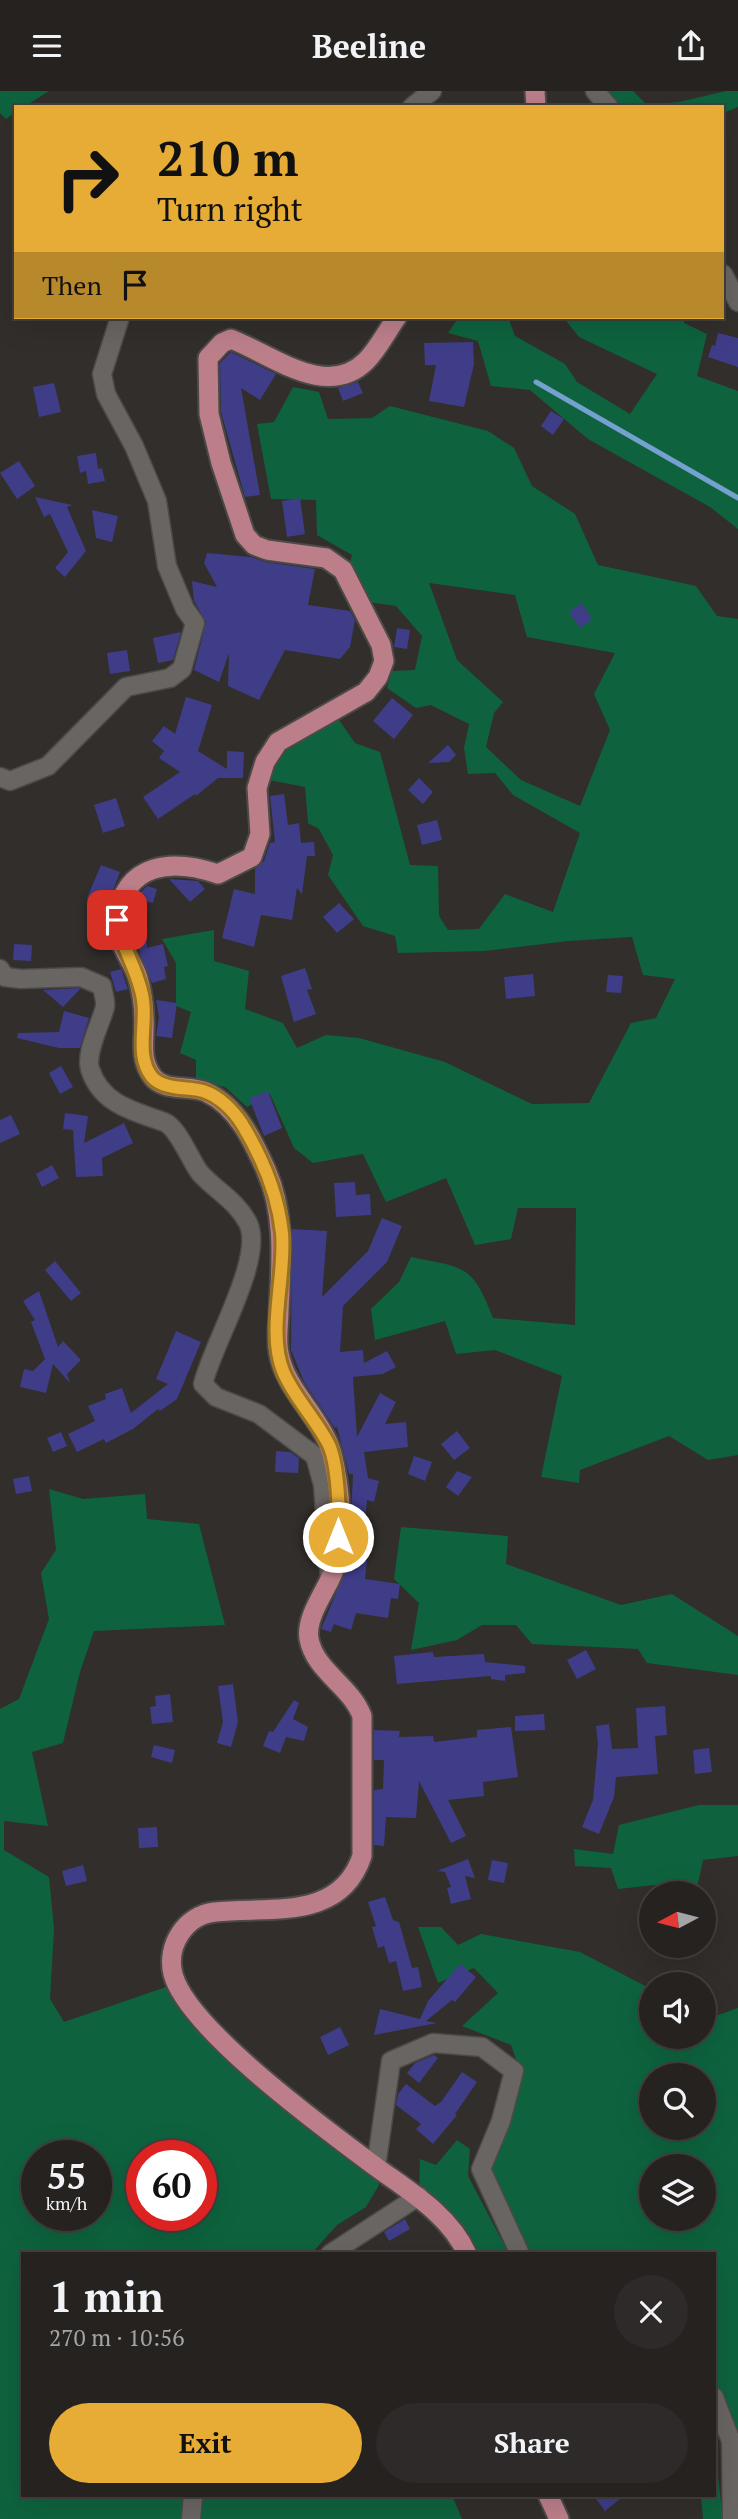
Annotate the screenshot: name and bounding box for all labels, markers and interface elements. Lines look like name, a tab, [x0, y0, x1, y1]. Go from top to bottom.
text: Beeline	[312, 25, 426, 67]
icon: menu	[28, 27, 66, 65]
icon: share	[672, 27, 710, 65]
text: 210 m	[157, 125, 299, 190]
icon: right	[42, 133, 133, 224]
text: Turn right	[157, 188, 303, 230]
icon: arrive	[116, 266, 154, 304]
text: Then	[42, 268, 102, 302]
pin	[87, 890, 147, 950]
icon: arrive	[98, 901, 136, 939]
position arrow	[301, 1500, 375, 1574]
north arrow	[639, 1881, 716, 1958]
map controls	[639, 1881, 716, 2231]
button: sound	[639, 1972, 716, 2049]
button: search	[639, 2063, 716, 2140]
speed limit sign: 60	[126, 2140, 217, 2231]
text: 55	[47, 2153, 86, 2199]
button: layers	[639, 2154, 716, 2231]
text: km/h	[46, 2191, 87, 2215]
text: 1 min	[49, 2268, 164, 2324]
button: close	[614, 2275, 688, 2349]
text: 270 m · 10:56	[49, 2322, 184, 2353]
button: Exit	[49, 2403, 362, 2483]
button: Share	[376, 2403, 688, 2483]

